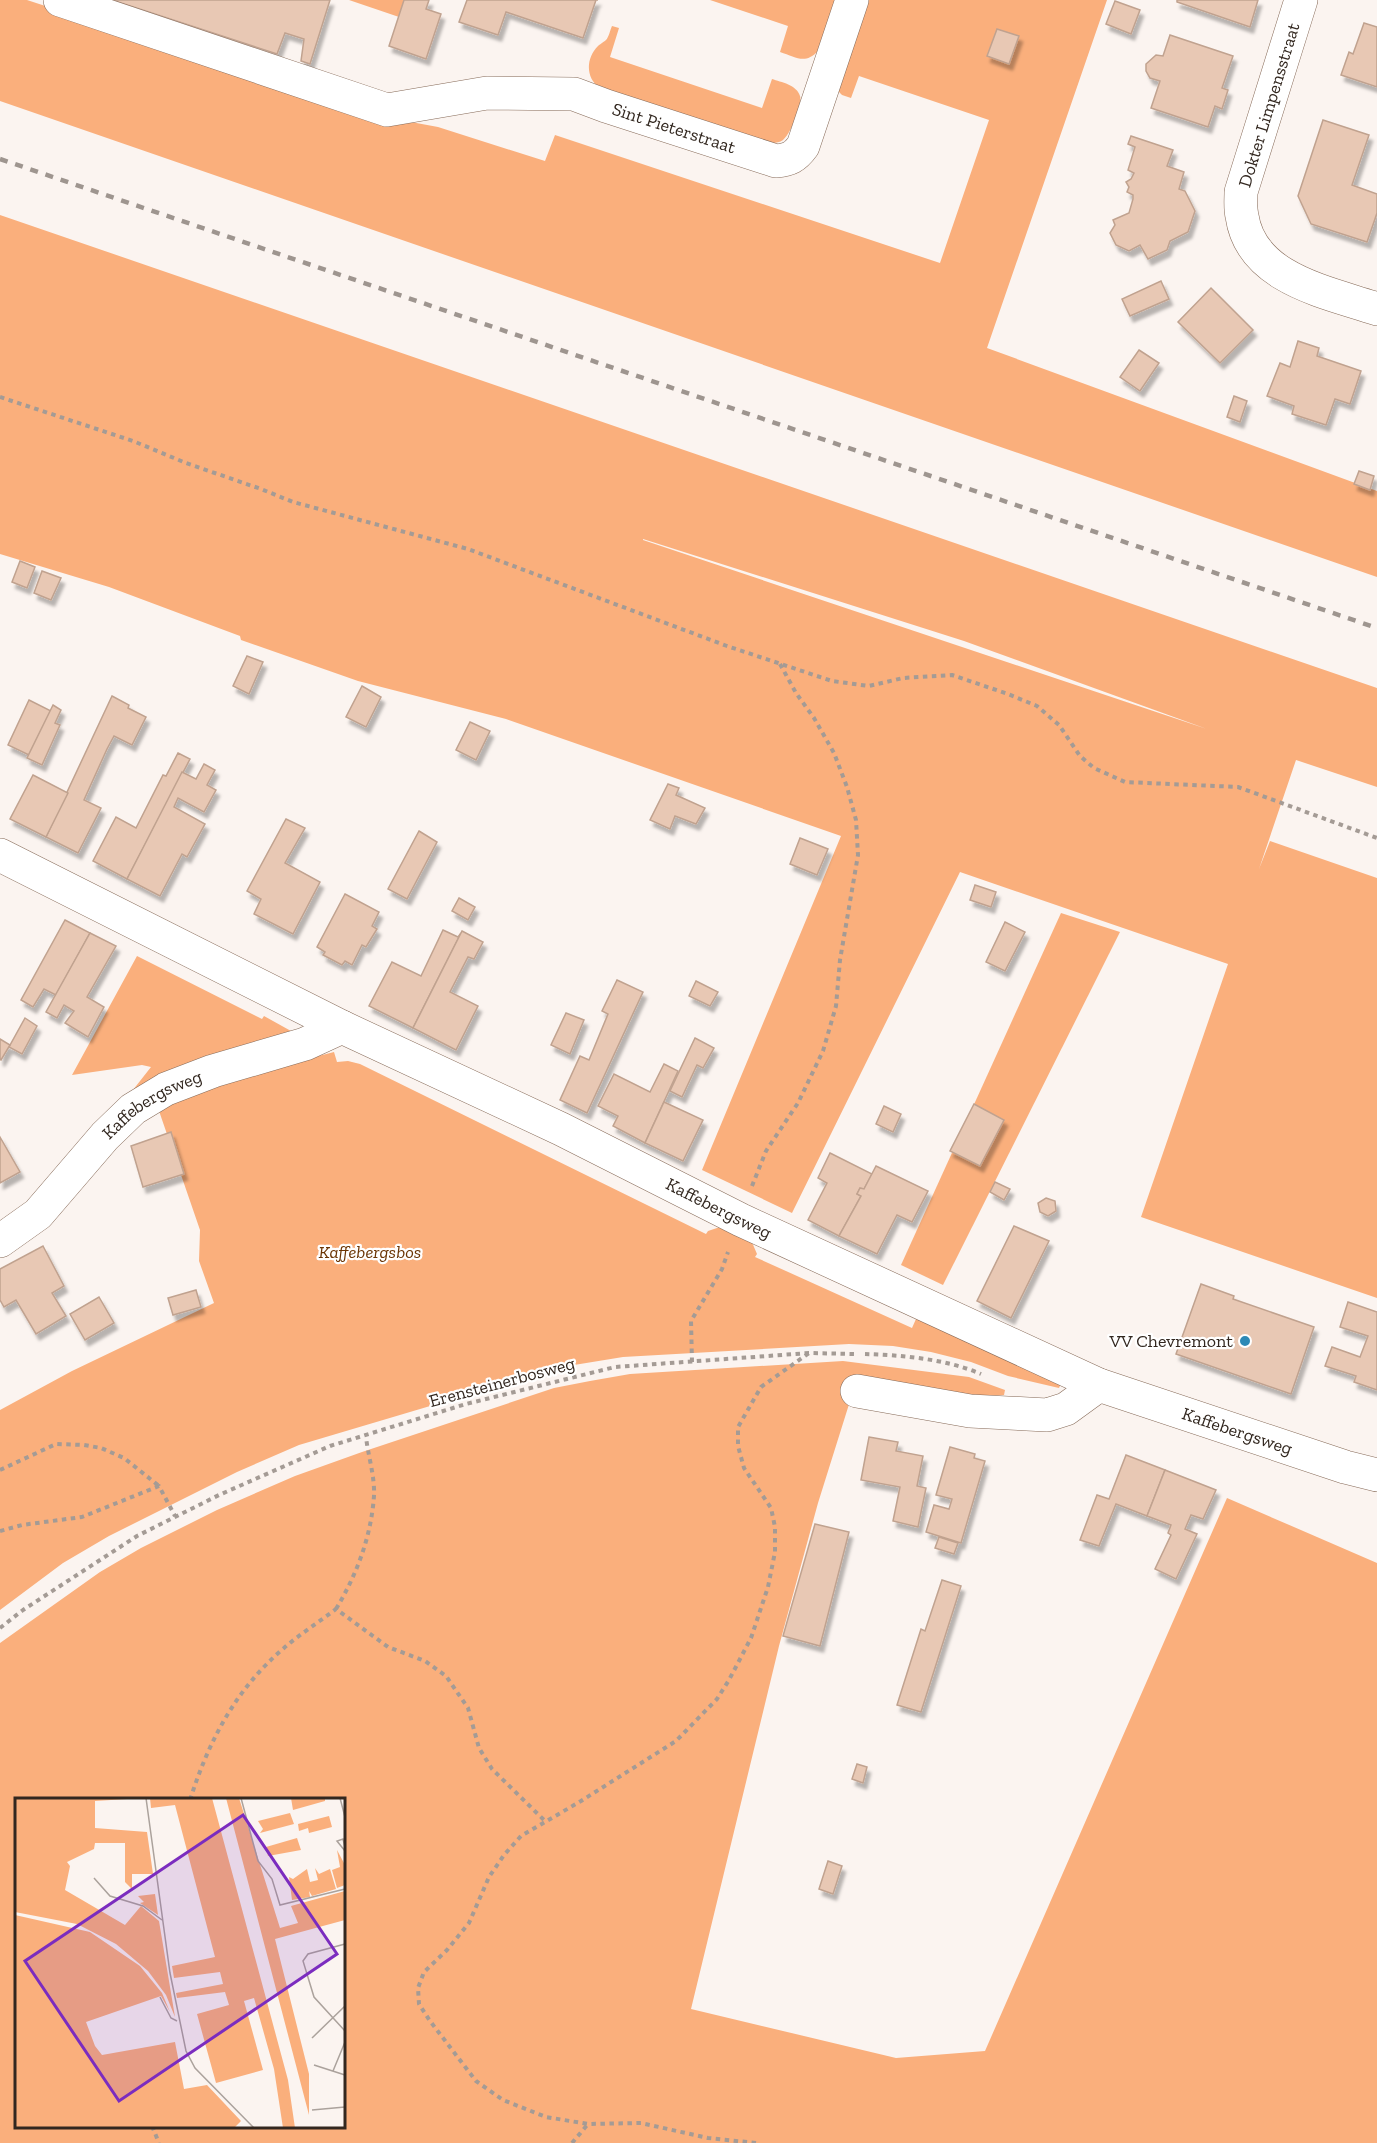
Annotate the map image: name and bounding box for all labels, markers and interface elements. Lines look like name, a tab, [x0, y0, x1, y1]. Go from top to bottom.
street label: Dokter Limpensstraat	[1233, 20, 1305, 190]
street label: Sint Pieterstraat	[609, 98, 739, 158]
street label: Kaffebergsweg	[97, 1065, 205, 1144]
street label: Kaffebergsweg	[662, 1173, 775, 1244]
park label: Kaffebergsbos	[319, 1241, 421, 1263]
place label: VV Chevremont	[1108, 1330, 1233, 1352]
marker: VV Chevremont	[1238, 1334, 1252, 1348]
street label: Erensteinerbosweg	[427, 1352, 577, 1412]
street label: Kaffebergsweg	[1179, 1402, 1295, 1460]
inset map	[15, 1798, 345, 2128]

